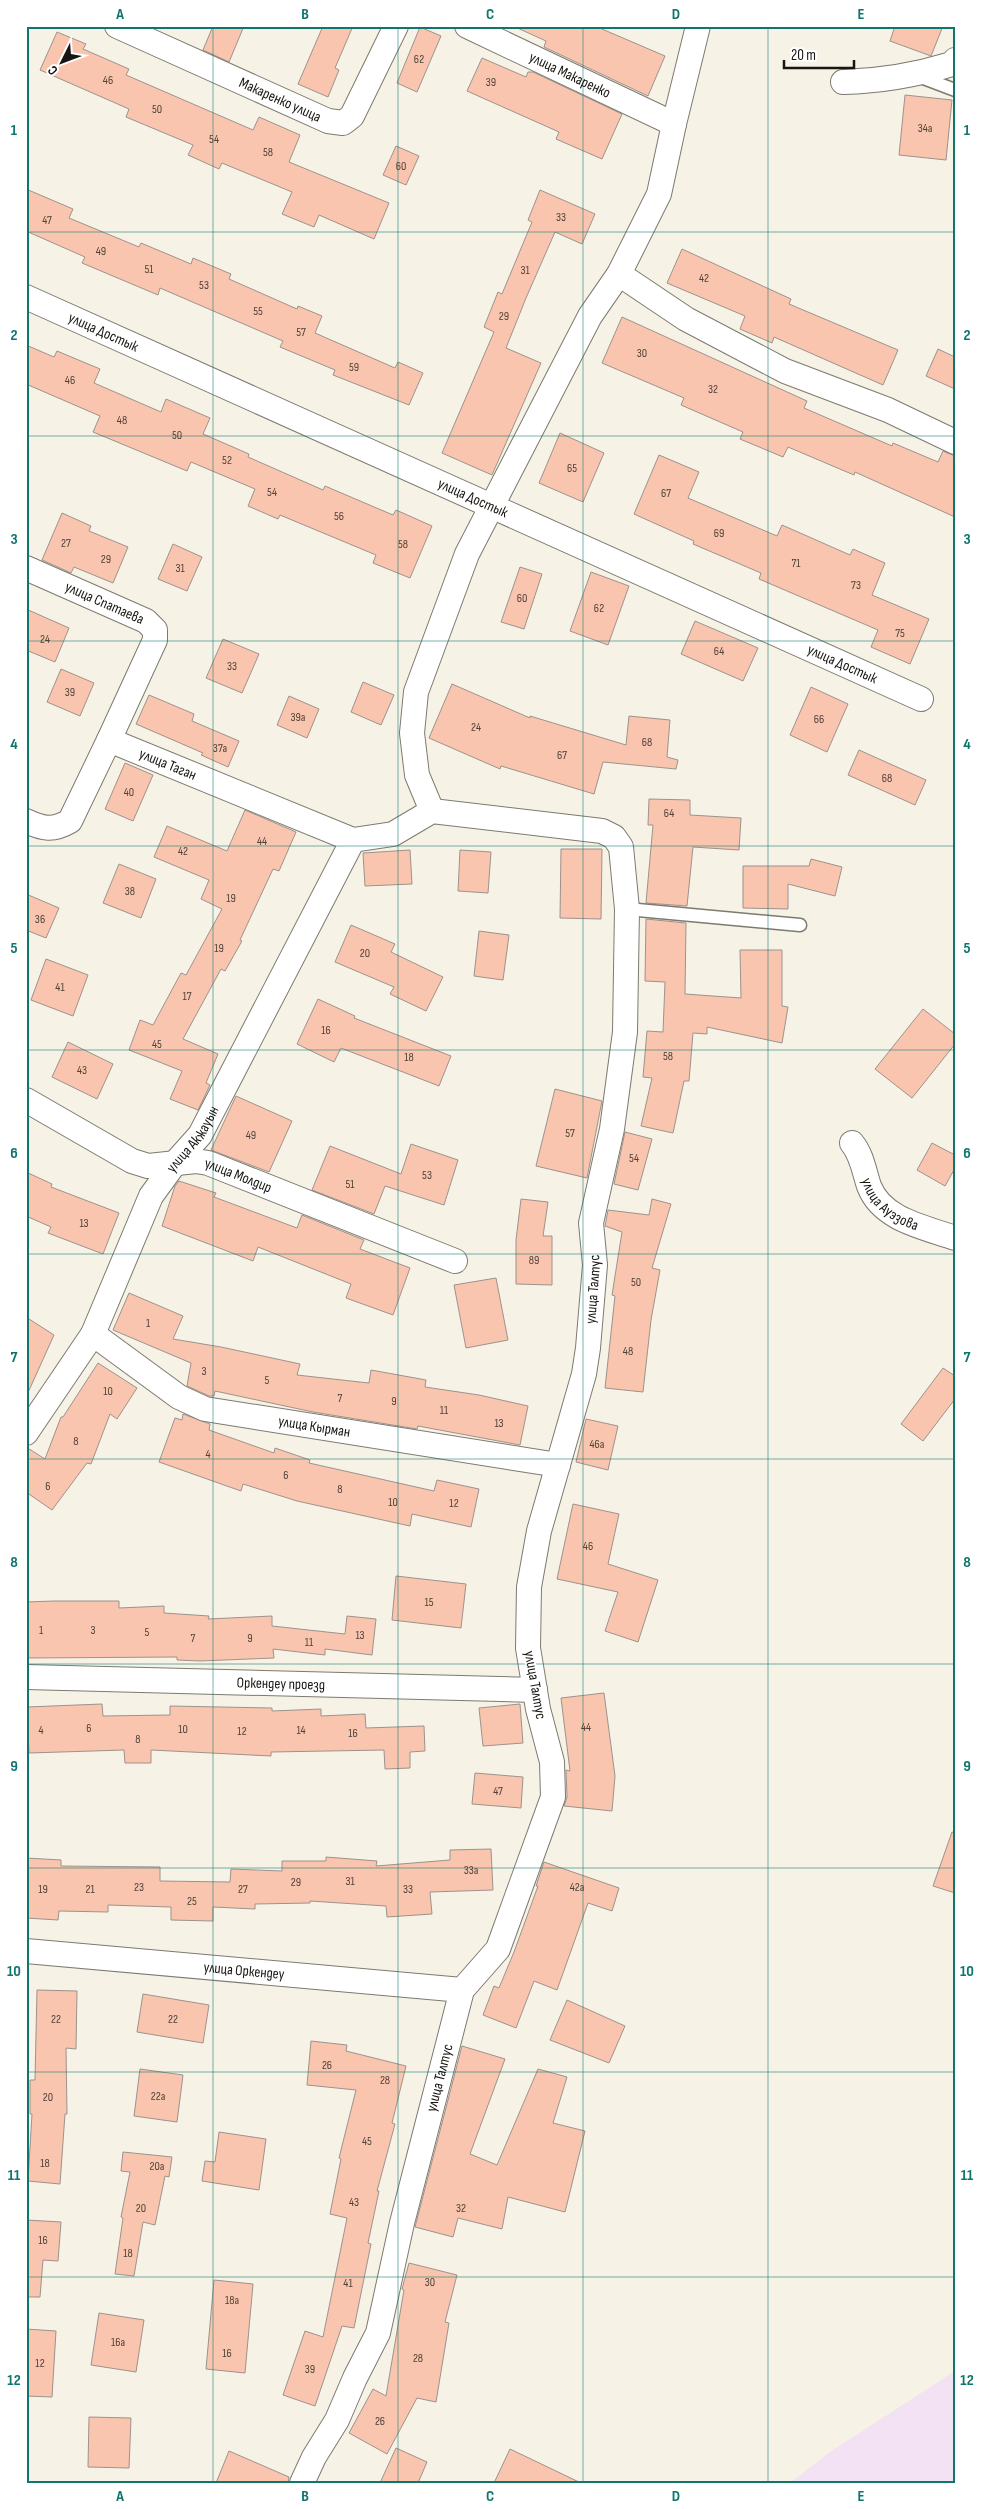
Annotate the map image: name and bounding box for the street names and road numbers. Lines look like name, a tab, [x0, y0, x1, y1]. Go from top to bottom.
street label: улица Макаренко	[526, 47, 614, 102]
street label: Макаренко улица	[236, 73, 324, 126]
street label: улица Достык	[65, 308, 142, 356]
street label: улица Достык	[435, 474, 511, 522]
street label: улица Спатаева	[62, 577, 147, 629]
street label: улица Достык	[804, 640, 881, 688]
street label: улица Таган	[136, 744, 199, 784]
street label: улица Акжауын	[162, 1103, 223, 1176]
street label: улица Молдир	[204, 1153, 275, 1197]
street label: улица Ауэзова	[858, 1176, 921, 1235]
street label: улица Талтус	[581, 1254, 605, 1324]
street label: улица Кырман	[277, 1411, 352, 1441]
street label: улица Талтус	[520, 1649, 550, 1721]
street label: Оркендеу проезд	[236, 1673, 325, 1694]
street label: улица Оркендеу	[203, 1957, 286, 1984]
street label: улица Талтус	[422, 2042, 457, 2114]

